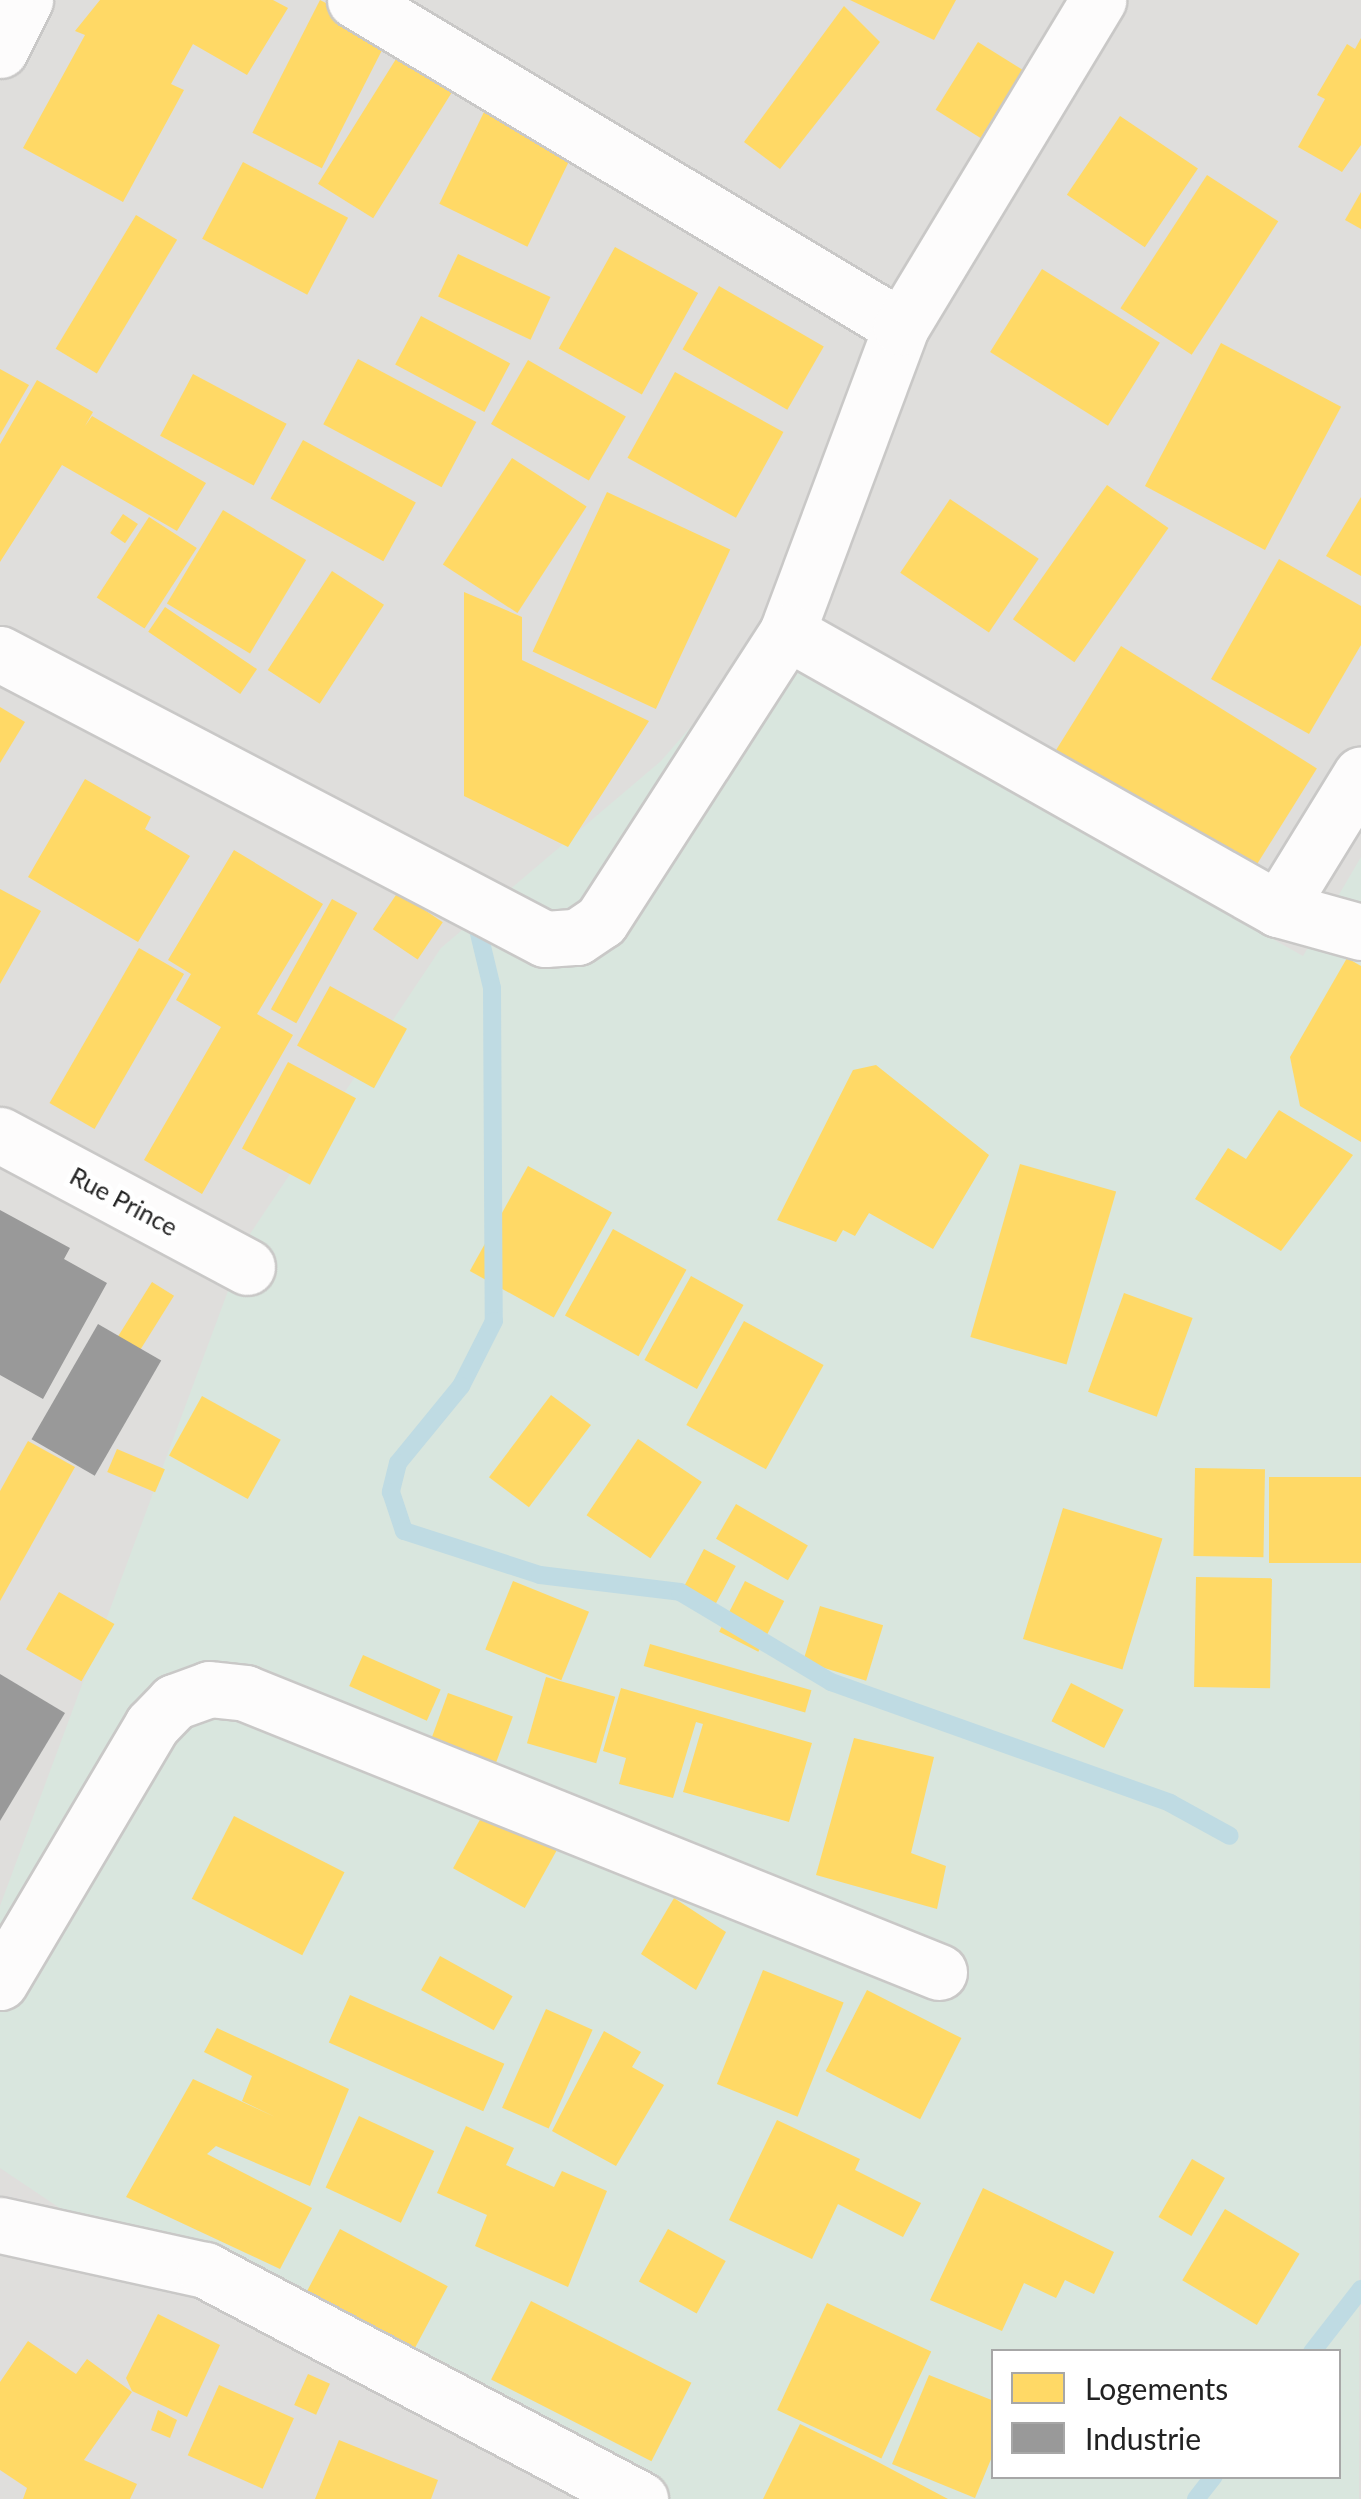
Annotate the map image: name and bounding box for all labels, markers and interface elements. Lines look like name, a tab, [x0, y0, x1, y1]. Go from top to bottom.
street label: Rue Prince	[65, 1160, 183, 1242]
legend	[991, 2349, 1341, 2479]
text: Logements	[1085, 2370, 1228, 2406]
text: Industrie	[1085, 2420, 1201, 2456]

